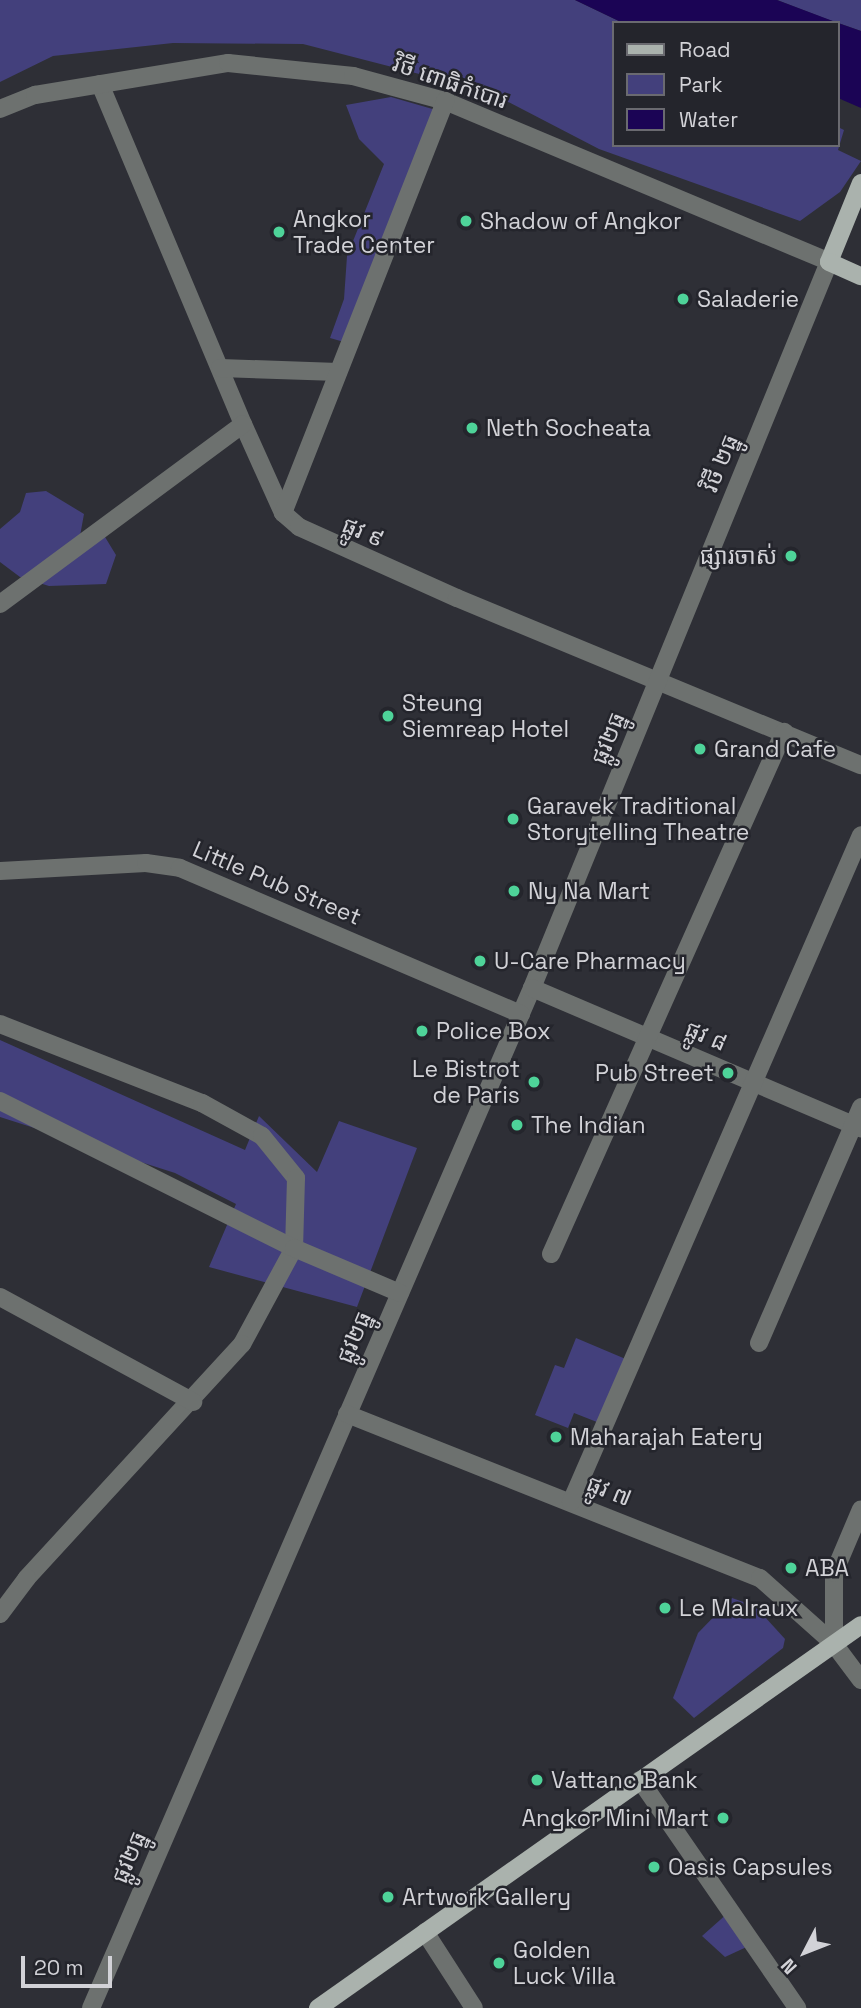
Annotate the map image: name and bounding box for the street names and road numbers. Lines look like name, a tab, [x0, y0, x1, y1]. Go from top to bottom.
street label: វិថី ពោធិកំបោរ	[389, 49, 511, 115]
street label: វិថី ២ធ្នូ	[696, 430, 744, 496]
street label: ផ្លូវ ៩	[338, 511, 388, 553]
street label: ផ្លូវ២ធ្នូ	[585, 708, 631, 768]
street label: Little Pub Street	[189, 835, 365, 931]
street label: ផ្លូវ ៨	[681, 1015, 731, 1057]
street label: ផ្លូវ២ធ្នូ	[331, 1307, 377, 1367]
street label: ផ្លូវ ៧	[583, 1470, 635, 1512]
street label: ផ្លូវ២ធ្នូ	[106, 1827, 152, 1887]

